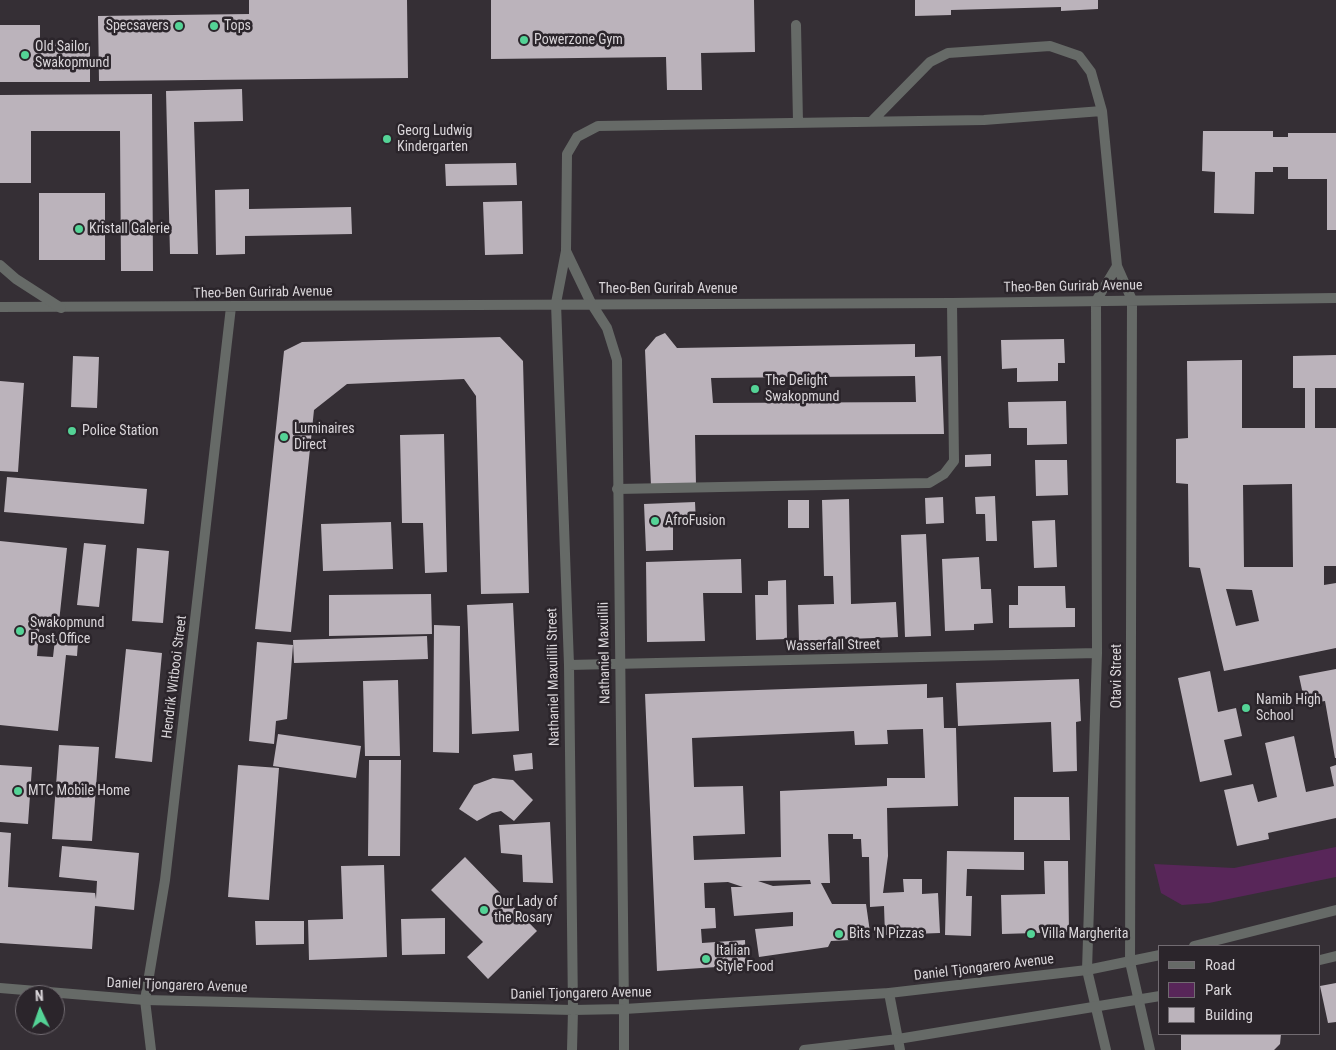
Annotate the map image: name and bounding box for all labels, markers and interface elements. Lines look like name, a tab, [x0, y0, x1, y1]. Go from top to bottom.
place label: Specsavers	[106, 18, 169, 34]
place label: Tops	[224, 18, 251, 34]
marker: Specsavers	[173, 20, 185, 32]
marker: Tops	[208, 20, 220, 32]
place label: Powerzone Gym	[534, 32, 623, 48]
marker: Powerzone Gym	[518, 34, 530, 46]
place label: Old Sailor Swakopmund	[35, 39, 109, 72]
marker: Old Sailor Swakopmund	[19, 49, 31, 61]
place label: Georg Ludwig Kindergarten	[397, 123, 472, 156]
marker: Georg Ludwig Kindergarten	[381, 133, 393, 145]
place label: Kristall Galerie	[89, 221, 170, 237]
marker: Kristall Galerie	[73, 223, 85, 235]
street label: Theo-Ben Gurirab Avenue	[1003, 277, 1143, 297]
street label: Theo-Ben Gurirab Avenue	[599, 281, 737, 297]
street label: Theo-Ben Gurirab Avenue	[193, 283, 333, 303]
place label: The Delight Swakopmund	[765, 373, 839, 406]
marker: The Delight Swakopmund	[749, 383, 761, 395]
place label: Luminaires Direct	[294, 421, 355, 454]
place label: Police Station	[82, 423, 159, 439]
marker: Police Station	[66, 425, 78, 437]
marker: Luminaires Direct	[278, 431, 290, 443]
place label: AfroFusion	[665, 513, 725, 529]
marker: AfroFusion	[649, 515, 661, 527]
street label: Nathaniel Maxuilili	[596, 602, 614, 704]
street label: Nathaniel Maxuilili Street	[544, 608, 564, 746]
street label: Hendrik Witbooi Street	[159, 614, 191, 740]
place label: Swakopmund Post Office	[30, 615, 104, 648]
marker: Swakopmund Post Office	[14, 625, 26, 637]
street label: Wasserfall Street	[786, 637, 880, 655]
street label: Otavi Street	[1109, 644, 1125, 708]
place label: Namib High School	[1256, 692, 1321, 724]
marker: Namib High School	[1240, 702, 1252, 714]
place label: MTC Mobile Home	[28, 783, 130, 799]
marker: MTC Mobile Home	[12, 785, 24, 797]
place label: Our Lady of the Rosary	[494, 894, 557, 926]
marker: Our Lady of the Rosary	[478, 904, 490, 916]
place label: Bits 'N Pizzas	[849, 926, 924, 942]
place label: Villa Margherita	[1041, 926, 1128, 942]
marker: Bits 'N Pizzas	[833, 928, 845, 940]
marker: Villa Margherita	[1025, 928, 1037, 940]
place label: Italian Style Food	[716, 943, 774, 976]
legend	[1158, 945, 1321, 1035]
street label: Daniel Tjongarero Avenue	[913, 951, 1055, 985]
marker: Italian Style Food	[700, 953, 712, 965]
text: Road	[1205, 956, 1235, 974]
street label: Daniel Tjongarero Avenue	[106, 975, 248, 997]
text: Park	[1205, 981, 1232, 999]
street label: Daniel Tjongarero Avenue	[510, 984, 652, 1004]
north arrow	[15, 985, 65, 1035]
text: N	[35, 988, 44, 1004]
text: Building	[1205, 1006, 1253, 1024]

